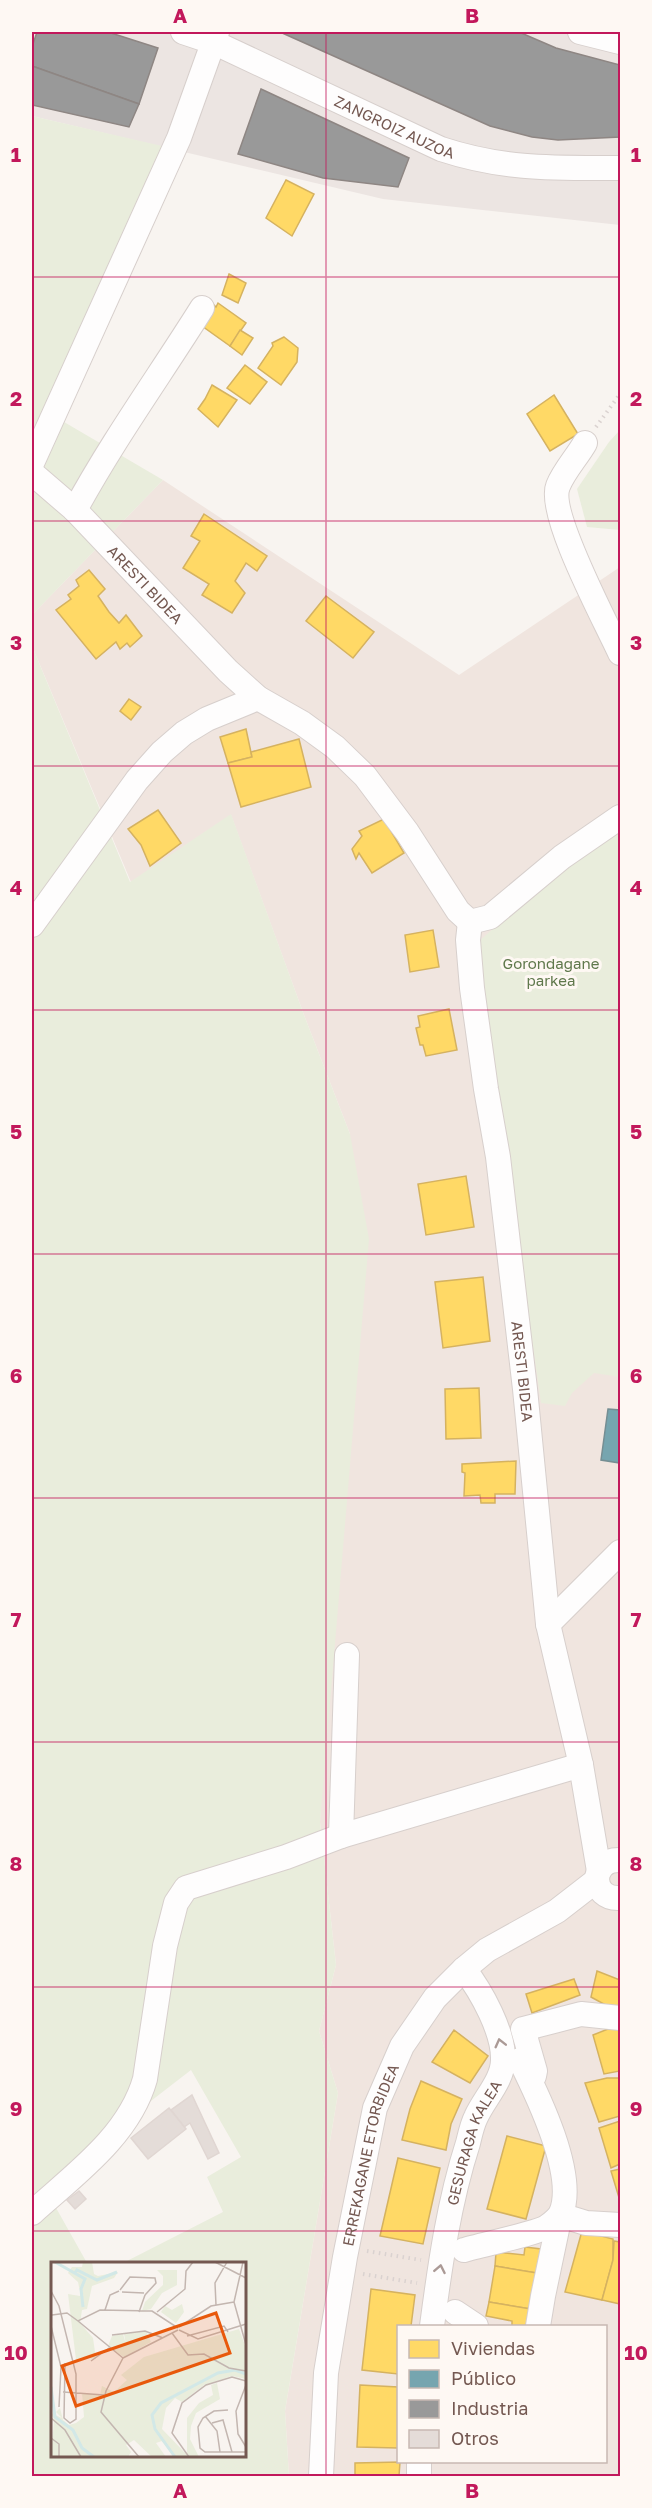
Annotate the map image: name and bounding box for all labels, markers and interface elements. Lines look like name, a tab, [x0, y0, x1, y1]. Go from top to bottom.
text: A	[173, 3, 187, 27]
text: B	[465, 3, 479, 27]
street label: ZANGROIZ AUZOA	[332, 91, 457, 162]
text: 1	[11, 142, 21, 166]
text: 1	[631, 142, 641, 166]
text: 2	[10, 386, 22, 410]
text: 2	[630, 386, 642, 410]
street label: ARESTI BIDEA	[104, 541, 187, 627]
text: 3	[10, 630, 22, 654]
text: 3	[630, 630, 642, 654]
text: 4	[10, 875, 22, 899]
text: 4	[630, 875, 642, 899]
park label: Gorondagane parkea	[503, 954, 600, 989]
text: 5	[10, 1119, 22, 1143]
text: 5	[630, 1119, 642, 1143]
street label: ARESTI BIDEA	[508, 1320, 537, 1422]
text: 6	[10, 1363, 22, 1387]
text: 6	[630, 1363, 642, 1387]
text: 7	[11, 1607, 22, 1631]
text: 7	[631, 1607, 642, 1631]
text: 8	[10, 1851, 22, 1875]
text: 8	[630, 1851, 642, 1875]
one-way arrow	[495, 2038, 507, 2049]
street label: ERREKAGANE ETORBIDEA	[338, 2061, 402, 2248]
street label: GESURAGA KALEA	[443, 2077, 505, 2207]
text: 9	[10, 2096, 22, 2120]
text: 9	[630, 2096, 642, 2120]
inset map	[51, 2262, 246, 2457]
one-way arrow	[433, 2264, 446, 2274]
legend	[397, 2325, 607, 2463]
text: Viviendas	[451, 2337, 535, 2359]
text: 10	[4, 2340, 28, 2364]
text: 10	[624, 2340, 648, 2364]
text: Público	[451, 2367, 516, 2389]
text: Industria	[451, 2397, 528, 2419]
text: Otros	[451, 2427, 499, 2449]
text: A	[173, 2478, 187, 2502]
text: B	[465, 2478, 479, 2502]

